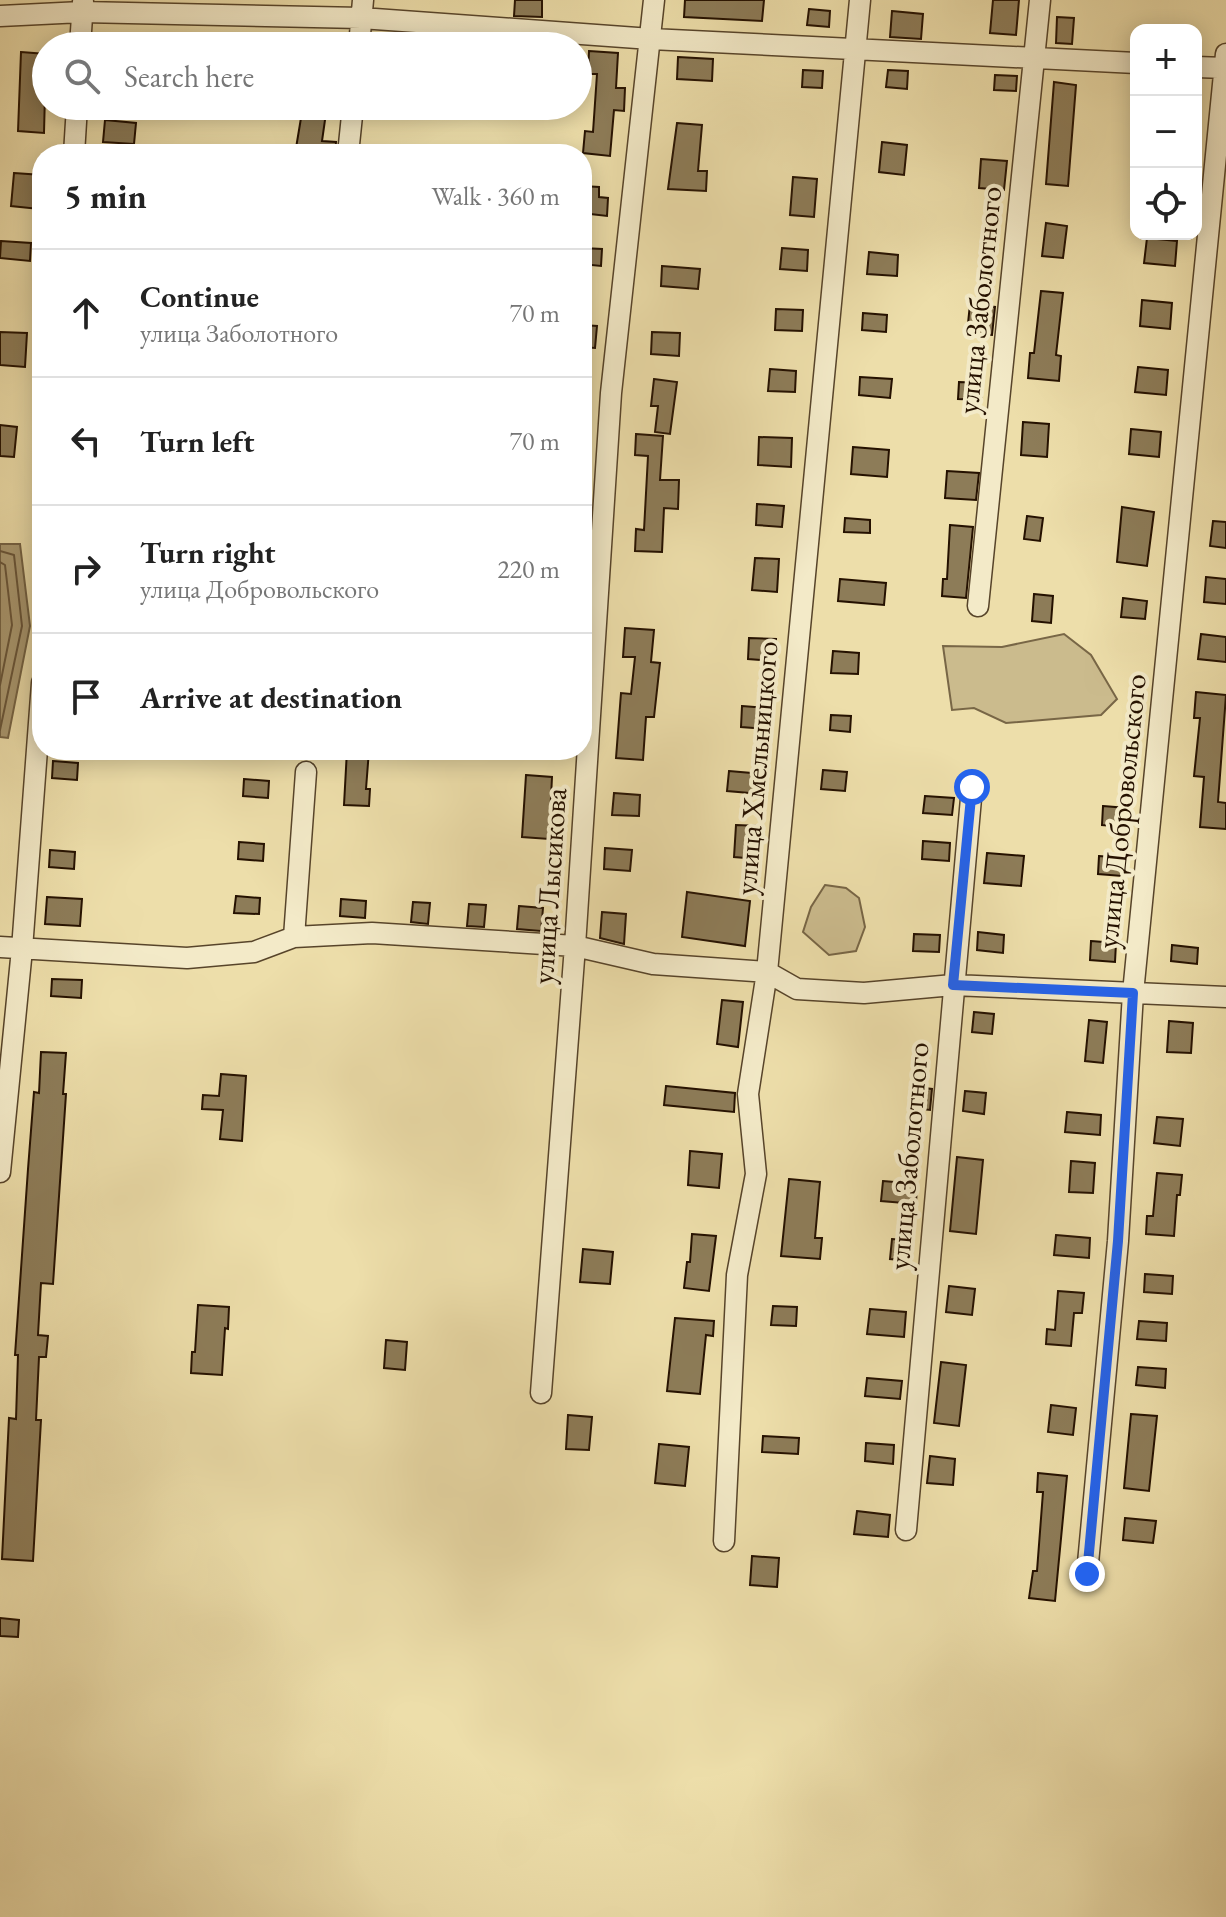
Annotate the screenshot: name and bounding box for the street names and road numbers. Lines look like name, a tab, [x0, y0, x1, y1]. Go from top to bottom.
street label: улица Заболотного	[948, 184, 1010, 416]
street label: улица Хмельницкого	[725, 639, 787, 897]
street label: улица Добровольского	[1087, 672, 1155, 950]
street label: улица Лысикова	[523, 787, 575, 985]
street label: улица Заболотного	[879, 1040, 937, 1272]

